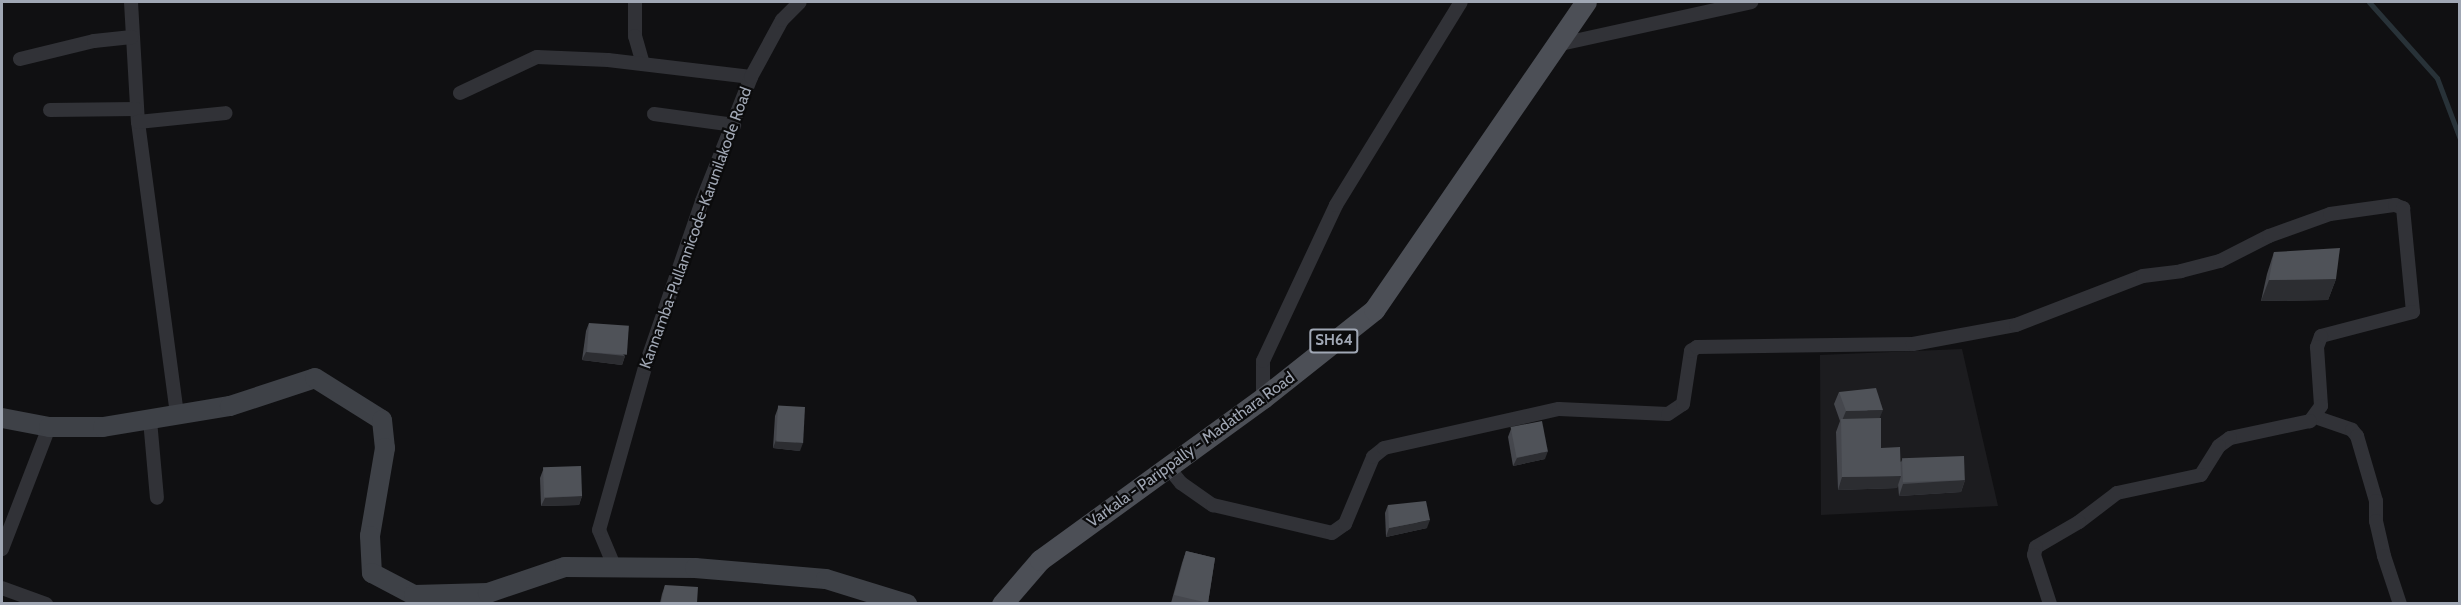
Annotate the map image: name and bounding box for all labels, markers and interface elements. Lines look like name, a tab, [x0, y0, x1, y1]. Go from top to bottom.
street label: Kannamba-Pullannicode-Karunilakode Road	[636, 85, 756, 371]
road number: SH64	[1308, 329, 1360, 353]
street label: Varkala - Parippally - Madathara Road	[1084, 368, 1298, 532]

